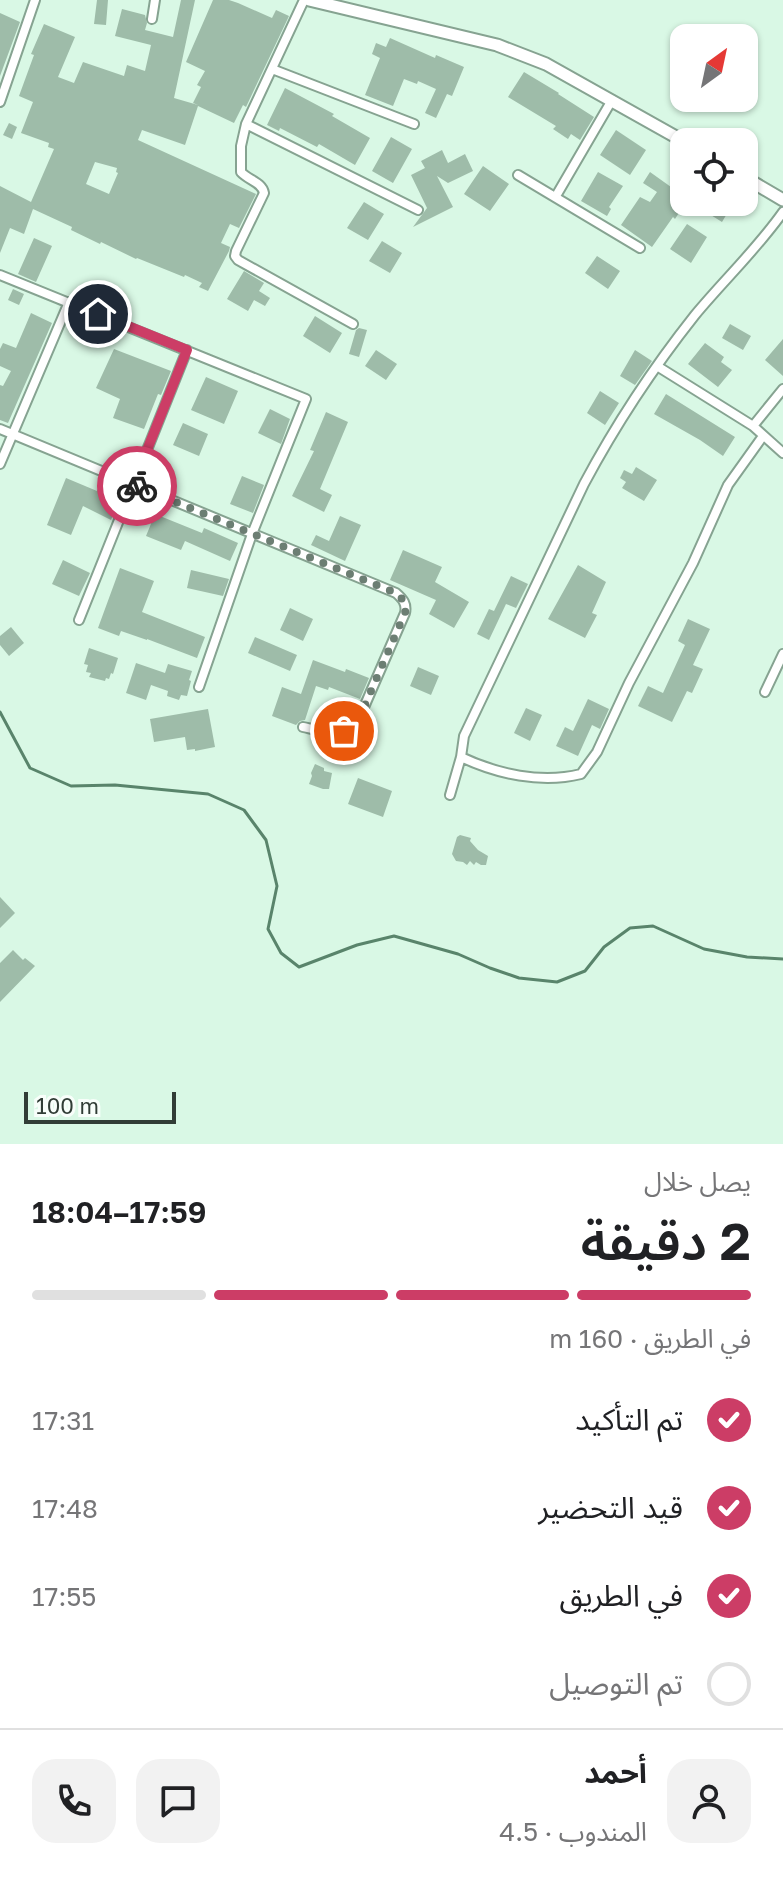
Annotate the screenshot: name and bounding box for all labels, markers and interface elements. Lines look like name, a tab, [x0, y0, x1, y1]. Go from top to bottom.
north arrow	[670, 24, 758, 112]
map controls	[670, 24, 758, 216]
button: locate	[670, 128, 758, 216]
pin	[64, 280, 132, 348]
icon: home	[76, 292, 120, 336]
courier	[97, 446, 177, 526]
icon: bike	[115, 464, 159, 508]
pin	[310, 697, 378, 765]
icon: bag	[322, 709, 366, 753]
scale bar	[24, 1088, 176, 1124]
text: 100 m	[36, 1092, 99, 1119]
text: يصل خلال	[644, 1166, 751, 1197]
text: 17:59–18:04	[32, 1194, 207, 1230]
text: 2 دقيقة	[581, 1209, 751, 1271]
text: في الطريق · 160 m	[549, 1323, 751, 1354]
icon: check	[707, 1398, 751, 1442]
text: تم التأكيد	[575, 1401, 683, 1437]
text: 17:31	[32, 1405, 94, 1436]
icon: check	[707, 1486, 751, 1530]
text: قيد التحضير	[538, 1489, 683, 1525]
text: 17:48	[32, 1493, 98, 1524]
icon: check	[707, 1574, 751, 1618]
text: في الطريق	[560, 1577, 683, 1613]
text: 17:55	[32, 1581, 96, 1612]
text: تم التوصيل	[549, 1665, 683, 1701]
text: أحمد	[584, 1754, 647, 1790]
button: phone	[32, 1759, 116, 1843]
button: chat	[136, 1759, 220, 1843]
button: person	[667, 1759, 751, 1843]
text: المندوب · 4.5	[499, 1816, 647, 1847]

